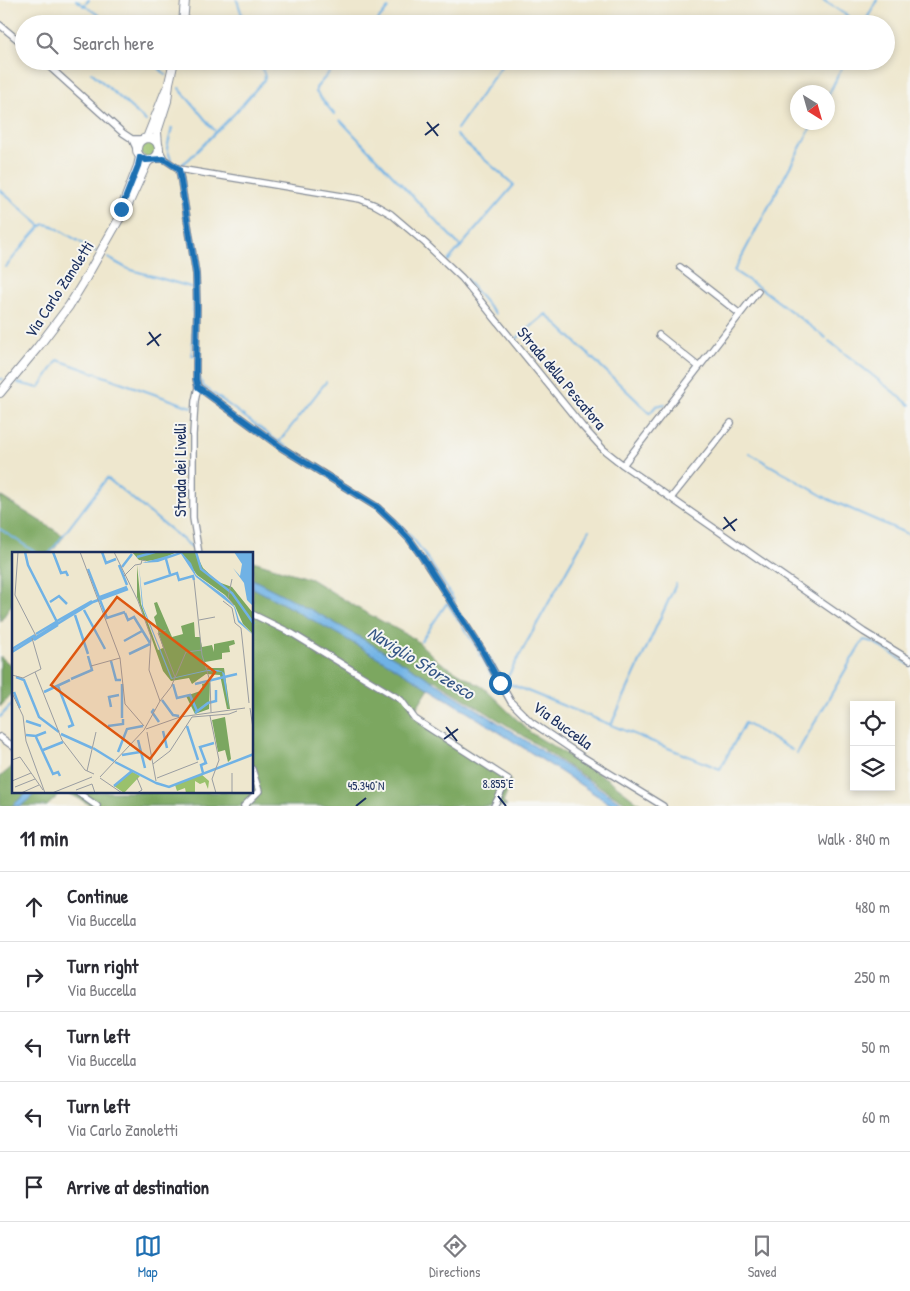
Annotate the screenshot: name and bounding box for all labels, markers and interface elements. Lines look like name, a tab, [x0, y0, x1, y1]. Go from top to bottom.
search box	[15, 15, 895, 70]
icon: search	[33, 29, 61, 57]
text: Search here	[73, 30, 154, 56]
north arrow	[790, 85, 835, 130]
route end	[110, 198, 133, 221]
street label: Via Carlo Zanoletti	[19, 236, 99, 342]
street label: Strada della Pescatora	[512, 322, 612, 434]
street label: Strada dei Livelli	[169, 423, 191, 517]
inset map	[12, 552, 254, 794]
water label: Naviglio Sforzesco	[363, 620, 481, 706]
route start	[489, 672, 512, 695]
street label: Via Buccella	[529, 696, 597, 754]
map controls	[850, 701, 895, 791]
button: locate	[850, 701, 895, 746]
button: layers	[850, 746, 895, 791]
text: 8.855°E	[482, 775, 514, 792]
text: 45.340°N	[348, 777, 384, 794]
text: 11 min	[20, 824, 69, 853]
text: Walk · 840 m	[818, 828, 890, 850]
text: Continue	[67, 883, 128, 909]
icon: ahead	[20, 893, 48, 921]
text: 480 m	[855, 896, 890, 918]
text: Via Buccella	[67, 909, 136, 931]
text: Turn right	[67, 953, 138, 979]
icon: right	[20, 963, 48, 991]
text: 250 m	[854, 966, 890, 988]
text: Via Buccella	[67, 979, 136, 1001]
text: Turn left	[67, 1023, 130, 1049]
icon: left	[20, 1033, 48, 1061]
text: 50 m	[862, 1036, 890, 1058]
text: Via Buccella	[67, 1049, 136, 1071]
text: Turn left	[67, 1093, 130, 1119]
icon: left	[20, 1103, 48, 1131]
text: 60 m	[862, 1106, 890, 1128]
text: Via Carlo Zanoletti	[67, 1119, 178, 1141]
icon: arrive	[20, 1173, 48, 1201]
text: Arrive at destination	[67, 1174, 209, 1200]
tab: Map	[134, 1232, 162, 1281]
tab: Directions	[429, 1232, 480, 1281]
tab: Saved	[748, 1232, 776, 1281]

